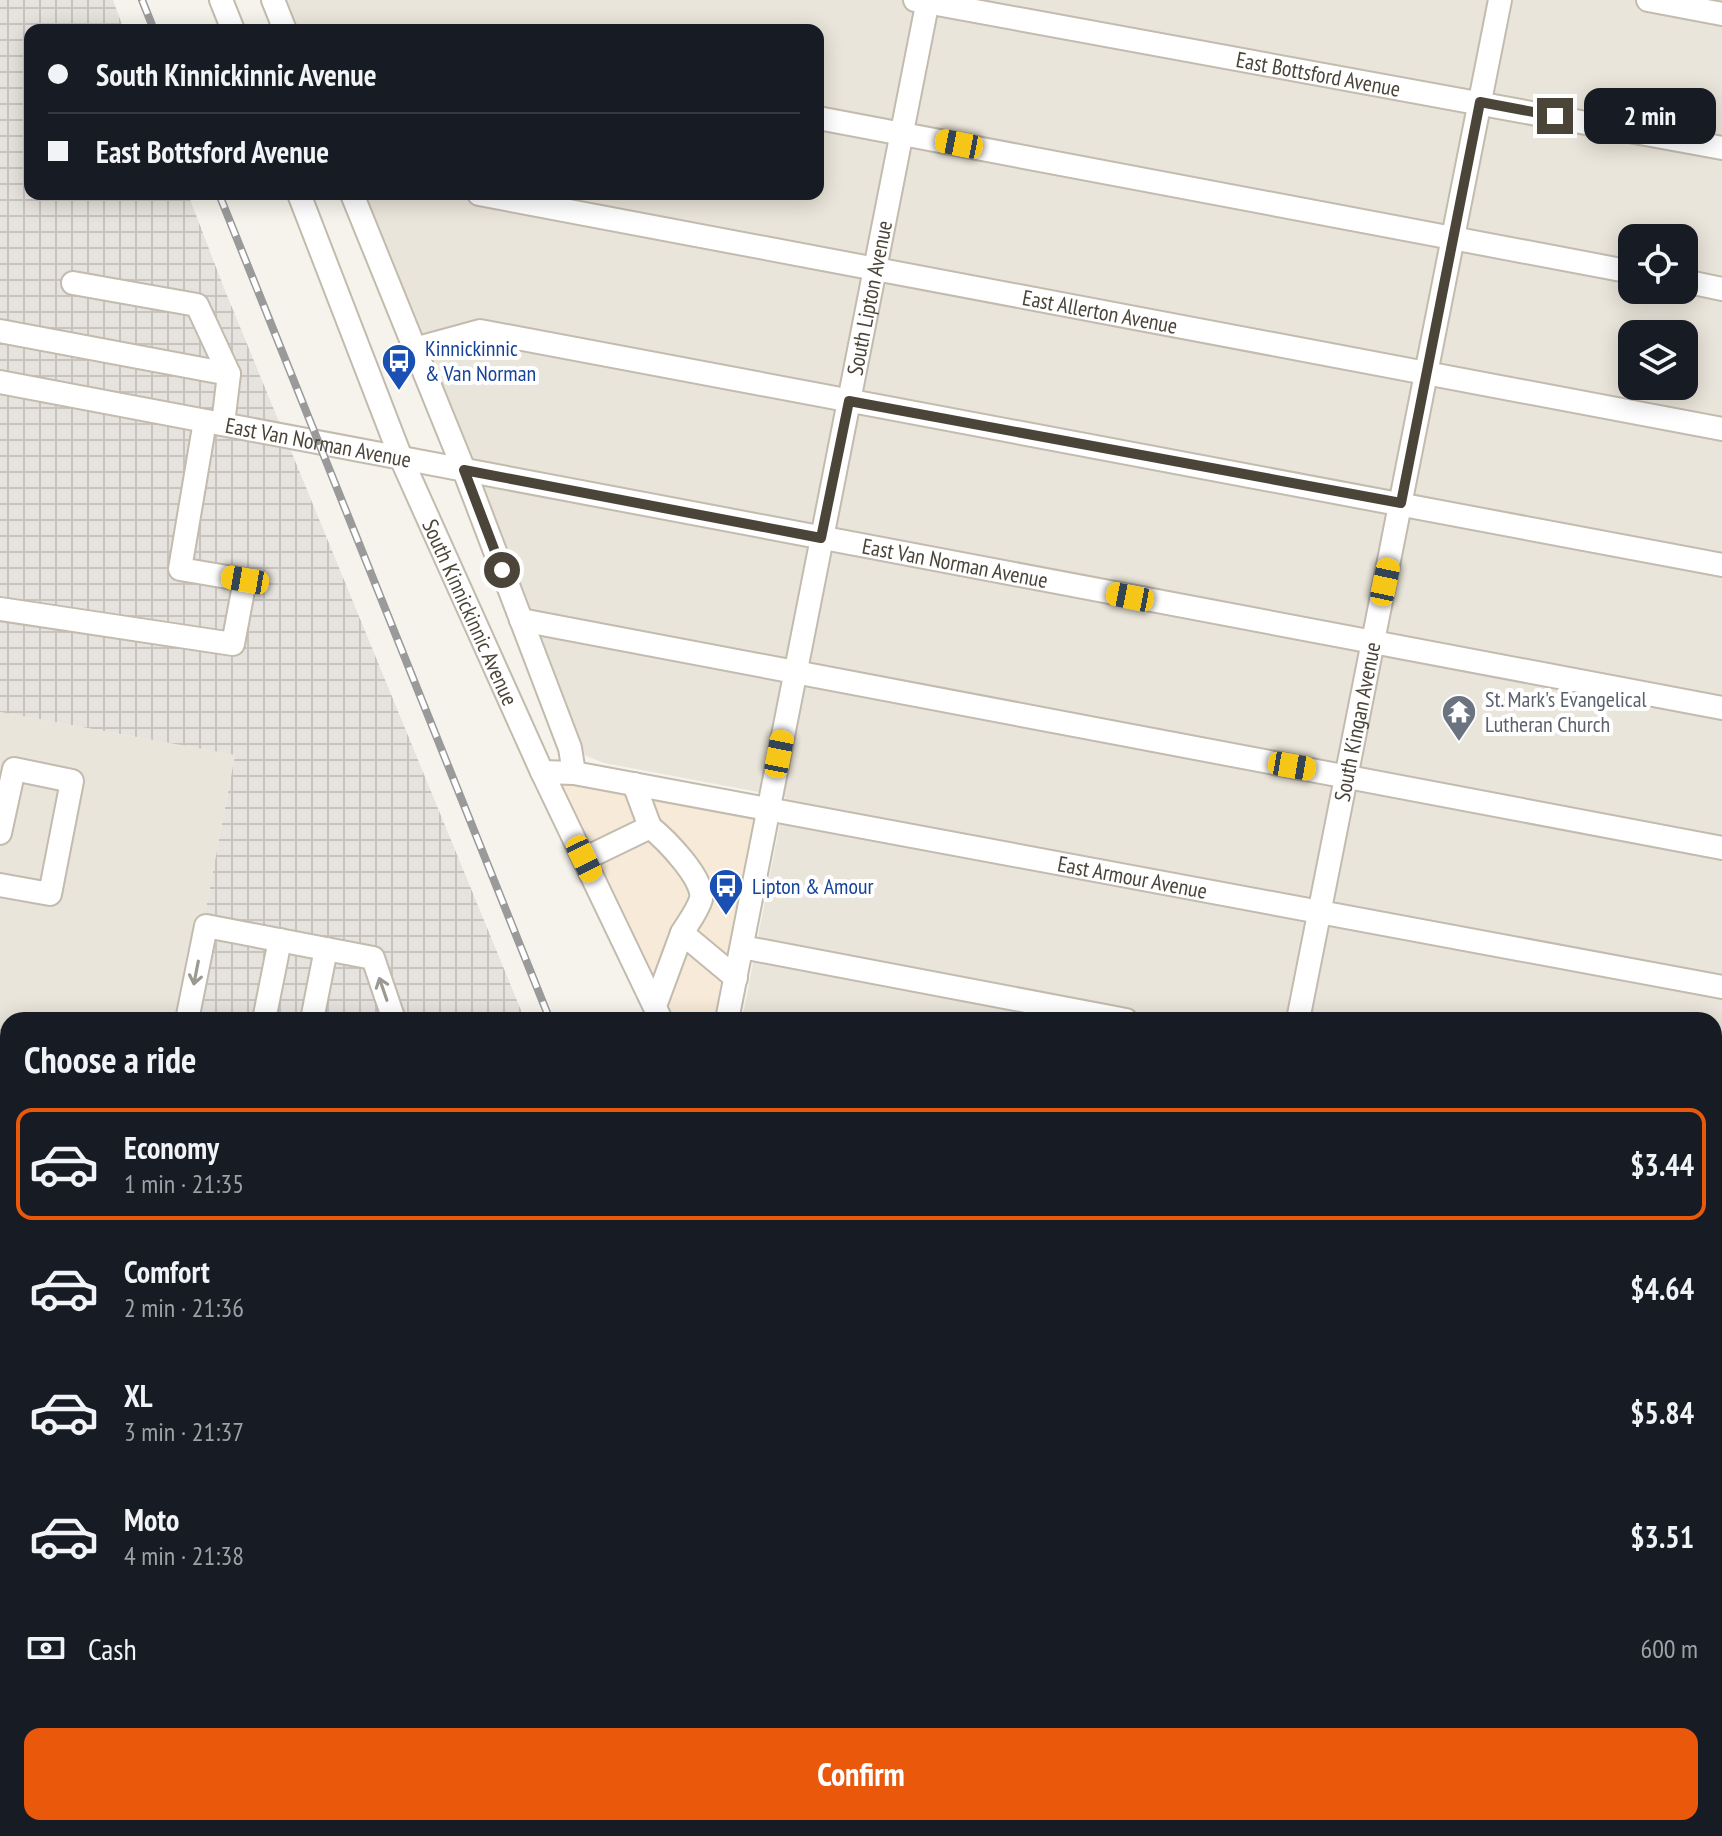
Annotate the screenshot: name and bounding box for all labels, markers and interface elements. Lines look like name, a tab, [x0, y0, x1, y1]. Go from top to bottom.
street label: East Bottsford Avenue	[1234, 45, 1403, 103]
text: South Kinnickinnic Avenue	[96, 55, 377, 94]
callout: 2 min	[1583, 88, 1715, 144]
route end	[1537, 98, 1573, 134]
text: 2 min	[1624, 99, 1676, 132]
car	[933, 128, 985, 160]
text: East Bottsford Avenue	[96, 132, 329, 171]
street label: South Lipton Avenue	[840, 218, 898, 378]
map controls	[1618, 224, 1698, 400]
button: locate	[1618, 224, 1698, 304]
street label: East Allerton Avenue	[1020, 283, 1180, 340]
button: layers	[1618, 320, 1698, 400]
place label: Kinnickinnic & Van Norman	[425, 334, 536, 387]
bus stop icon: Kinnickinnic & Van Norman	[380, 342, 418, 392]
street label: East Van Norman Avenue	[223, 411, 413, 474]
street label: South Kinnickinnic Avenue	[416, 515, 524, 710]
street label: East Van Norman Avenue	[860, 532, 1050, 594]
route start	[484, 552, 520, 588]
car	[1368, 556, 1402, 608]
car	[219, 564, 271, 596]
car	[1104, 581, 1156, 613]
street label: South Kingan Avenue	[1328, 640, 1387, 804]
place label: St. Mark's Evangelical Lutheran Church	[1485, 685, 1647, 738]
temple icon: St. Mark's Evangelical Lutheran Church	[1440, 693, 1478, 743]
car	[763, 728, 795, 780]
car	[1266, 750, 1318, 782]
car	[563, 832, 605, 886]
street label: East Armour Avenue	[1055, 849, 1209, 905]
bus stop icon: Lipton & Amour	[707, 867, 745, 917]
place label: Lipton & Amour	[752, 872, 874, 900]
one-way arrow	[188, 960, 203, 985]
one-way arrow	[375, 977, 390, 1002]
text: Choose a ride	[24, 1036, 196, 1083]
icon: car	[28, 1128, 100, 1200]
text: Economy	[124, 1128, 219, 1167]
text: $3.44	[1630, 1145, 1694, 1184]
text: 1 min · 21:35	[124, 1167, 244, 1200]
icon: car	[28, 1252, 100, 1324]
text: Comfort	[124, 1252, 210, 1291]
text: $4.64	[1630, 1269, 1694, 1308]
text: 2 min · 21:36	[124, 1291, 244, 1324]
icon: car	[28, 1376, 100, 1448]
text: XL	[124, 1376, 153, 1415]
text: $5.84	[1630, 1393, 1694, 1432]
text: 3 min · 21:37	[124, 1415, 244, 1448]
icon: car	[28, 1500, 100, 1572]
text: Moto	[124, 1500, 179, 1539]
text: $3.51	[1630, 1517, 1694, 1556]
text: 4 min · 21:38	[124, 1539, 244, 1572]
icon: cash	[24, 1626, 68, 1670]
text: Cash	[88, 1629, 137, 1668]
text: 600 m	[1640, 1632, 1698, 1665]
button: Confirm	[24, 1728, 1698, 1820]

